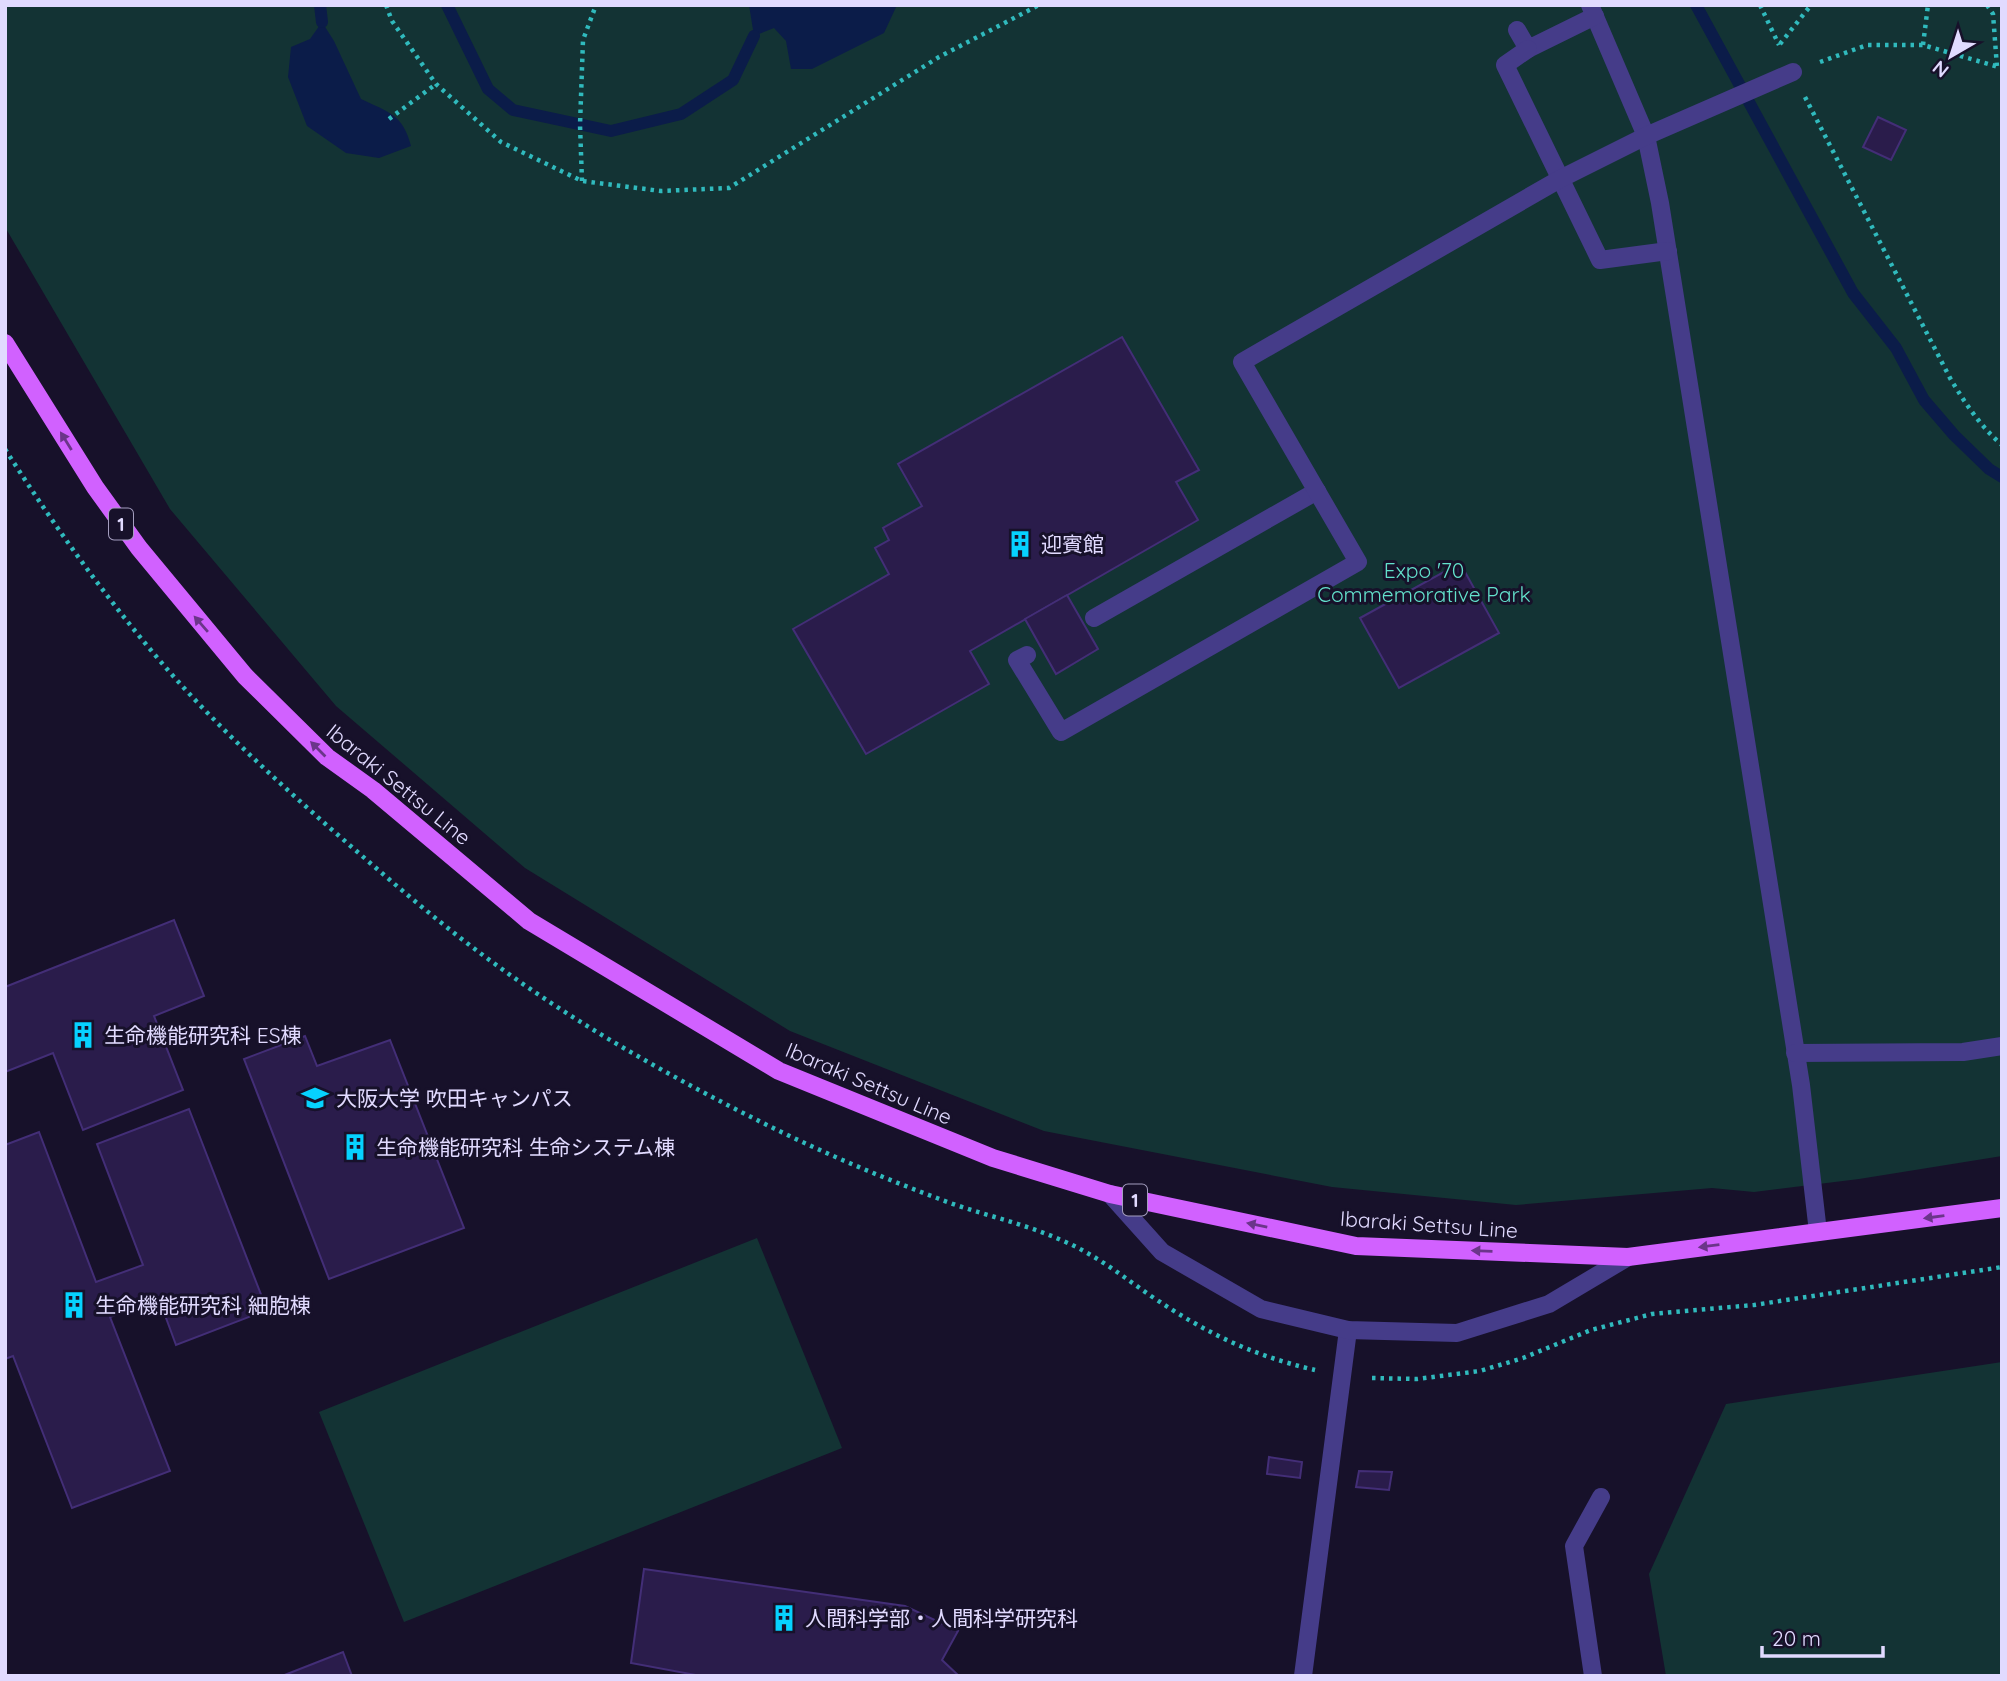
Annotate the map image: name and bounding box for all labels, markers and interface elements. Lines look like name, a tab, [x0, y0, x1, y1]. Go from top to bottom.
north arrow	[1916, 21, 1986, 91]
text: N	[1927, 55, 1953, 83]
one-way arrow	[59, 432, 72, 451]
road number: 1	[109, 509, 133, 540]
building icon: 迎賓館	[1005, 529, 1035, 559]
place label: 迎賓館	[1041, 531, 1104, 557]
park label: Expo '70 Commemorative Park	[1317, 557, 1531, 607]
one-way arrow	[193, 615, 209, 633]
street label: Ibaraki Settsu Line	[322, 718, 476, 850]
one-way arrow	[310, 740, 327, 757]
building icon: 生命機能研究科 ES棟	[68, 1020, 98, 1050]
place label: 生命機能研究科 ES棟	[104, 1022, 301, 1048]
street label: Ibaraki Settsu Line	[782, 1036, 956, 1130]
school or university icon: 大阪大学 吹田キャンパス	[300, 1083, 330, 1113]
place label: 大阪大学 吹田キャンパス	[336, 1085, 573, 1111]
building icon: 生命機能研究科 生命システム棟	[340, 1132, 370, 1162]
place label: 生命機能研究科 生命システム棟	[376, 1134, 675, 1160]
road number: 1	[1123, 1184, 1147, 1216]
street label: Ibaraki Settsu Line	[1339, 1205, 1519, 1243]
one-way arrow	[1923, 1211, 1945, 1222]
one-way arrow	[1246, 1220, 1268, 1231]
one-way arrow	[1697, 1241, 1719, 1252]
one-way arrow	[1471, 1245, 1493, 1256]
building icon: 生命機能研究科 細胞棟	[59, 1290, 89, 1320]
place label: 生命機能研究科 細胞棟	[95, 1292, 311, 1318]
building icon: 人間科学部・人間科学研究科	[769, 1603, 799, 1633]
place label: 人間科学部・人間科学研究科	[805, 1605, 1078, 1631]
scale bar	[1762, 1614, 1883, 1658]
text: 20 m	[1772, 1625, 1821, 1651]

